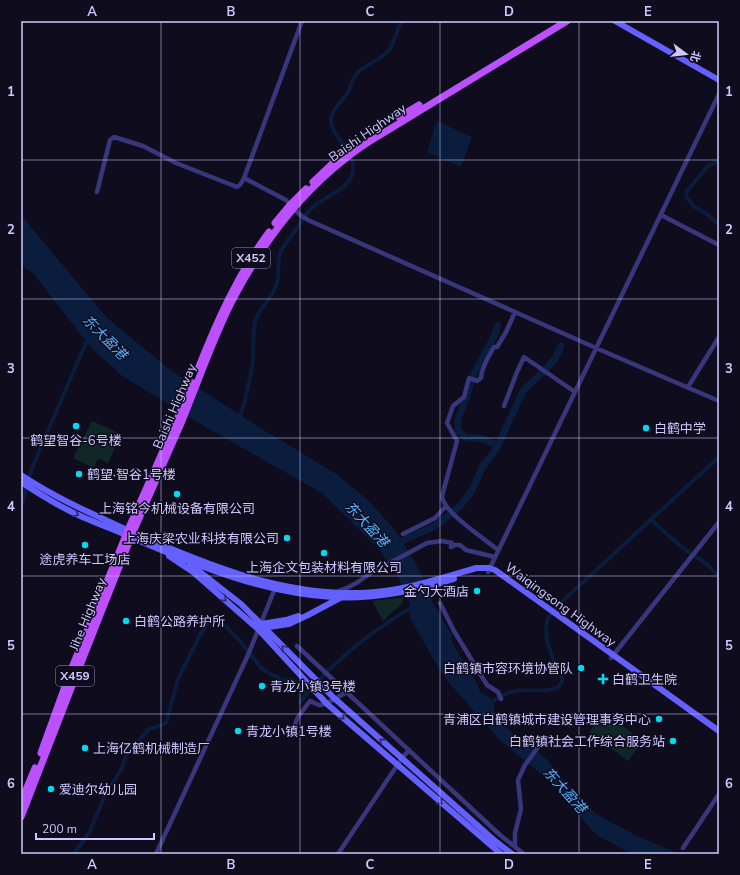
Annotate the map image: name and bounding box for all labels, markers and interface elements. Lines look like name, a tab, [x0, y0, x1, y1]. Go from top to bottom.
text: A	[87, 3, 97, 21]
text: B	[227, 3, 236, 21]
text: C	[366, 3, 375, 21]
text: D	[504, 3, 514, 21]
text: E	[644, 3, 652, 21]
north arrow	[666, 34, 706, 74]
text: 北	[687, 49, 704, 64]
text: 1	[7, 83, 15, 101]
text: 1	[725, 83, 733, 101]
street label: Baishi Highway	[325, 99, 410, 166]
text: 2	[7, 221, 15, 239]
text: 2	[725, 221, 733, 239]
road number: X452	[232, 248, 270, 268]
water label: 东大盈港	[78, 311, 133, 365]
text: 3	[7, 360, 15, 378]
text: 3	[725, 360, 733, 378]
street label: Baishi Highway	[149, 361, 201, 452]
place label: 白鹤中学	[654, 420, 706, 438]
marker: 鹤望智谷-6号楼	[71, 421, 81, 431]
marker: 白鹤中学	[641, 423, 651, 433]
place label: 鹤望智谷-6号楼	[30, 432, 122, 450]
place label: 鹤望·智谷1号楼	[87, 466, 176, 484]
marker: 鹤望·智谷1号楼	[74, 469, 84, 479]
marker: 上海铭今机械设备有限公司	[172, 489, 182, 499]
water label: 东大盈港	[341, 497, 394, 553]
text: 4	[7, 498, 15, 516]
text: 4	[725, 498, 733, 516]
place label: 上海铭今机械设备有限公司	[99, 500, 255, 518]
one-way arrow	[71, 509, 79, 517]
place label: 上海庆梁农业科技有限公司	[123, 530, 279, 548]
marker: 上海庆梁农业科技有限公司	[282, 533, 292, 543]
marker: 途虎养车工场店	[80, 540, 90, 550]
marker: 上海企文包装材料有限公司	[319, 548, 329, 558]
place label: 途虎养车工场店	[39, 551, 131, 569]
street label: Waiqingsong Highway	[501, 558, 620, 651]
place label: 上海企文包装材料有限公司	[246, 559, 402, 577]
street label: Jihe Highway	[65, 575, 111, 654]
place label: 金勺大酒店	[404, 583, 469, 601]
marker: 金勺大酒店	[472, 586, 482, 596]
one-way arrow	[219, 594, 227, 601]
place label: 白鹤公路养护所	[134, 613, 225, 631]
marker: 白鹤公路养护所	[121, 616, 131, 626]
text: 5	[7, 637, 15, 655]
text: 5	[725, 637, 733, 655]
one-way arrow	[281, 645, 289, 653]
place label: 白鹤镇市容环境协管队	[443, 660, 573, 678]
marker: 白鹤镇市容环境协管队	[576, 663, 586, 673]
road number: X459	[56, 666, 94, 686]
place label: 白鹤卫生院	[612, 671, 677, 689]
marker: 白鹤卫生院	[597, 673, 609, 685]
place label: 青龙小镇3号楼	[270, 678, 356, 696]
marker: 青龙小镇3号楼	[257, 681, 267, 691]
place label: 青浦区白鹤镇城市建设管理事务中心	[443, 711, 651, 729]
one-way arrow	[337, 712, 344, 719]
marker: 青浦区白鹤镇城市建设管理事务中心	[654, 714, 664, 724]
place label: 青龙小镇1号楼	[246, 723, 332, 741]
marker: 青龙小镇1号楼	[233, 726, 243, 736]
place label: 白鹤镇社会工作综合服务站	[509, 733, 665, 751]
marker: 白鹤镇社会工作综合服务站	[668, 736, 678, 746]
one-way arrow	[380, 738, 387, 745]
place label: 上海亿鹤机械制造厂	[93, 740, 210, 758]
marker: 上海亿鹤机械制造厂	[80, 743, 90, 753]
water label: 东大盈港	[539, 763, 592, 819]
text: 6	[7, 775, 15, 793]
text: 6	[725, 775, 733, 793]
place label: 爱迪尔幼儿园	[59, 781, 137, 799]
marker: 爱迪尔幼儿园	[46, 784, 56, 794]
one-way arrow	[435, 797, 442, 804]
scale bar	[36, 815, 154, 841]
text: 200 m	[42, 821, 77, 837]
text: A	[87, 856, 97, 874]
text: B	[227, 856, 236, 874]
text: C	[366, 856, 375, 874]
text: D	[504, 856, 514, 874]
text: E	[644, 856, 652, 874]

